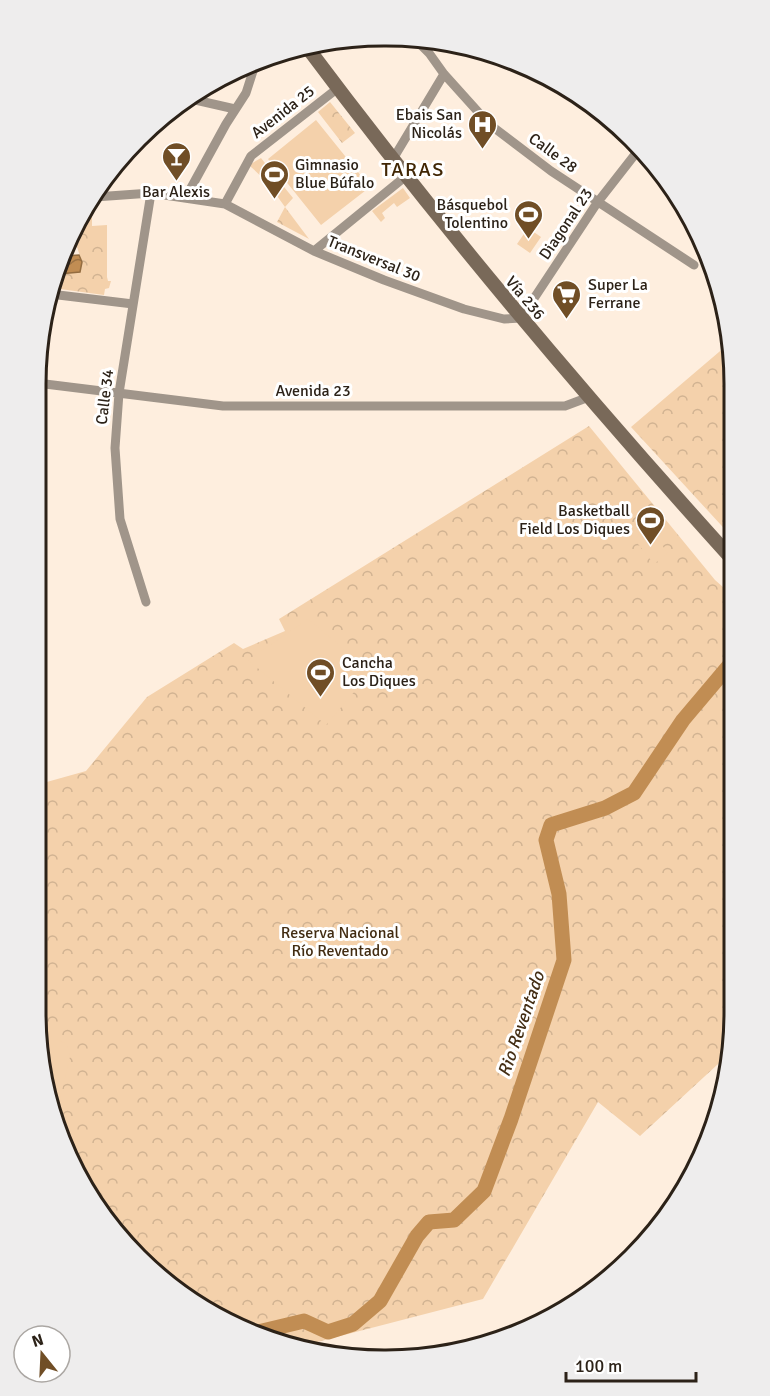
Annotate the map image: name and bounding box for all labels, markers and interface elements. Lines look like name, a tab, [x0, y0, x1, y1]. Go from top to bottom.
street label: Avenida 25	[247, 81, 319, 143]
place label: Ebais San Nicolás	[396, 105, 462, 143]
hospital icon: Ebais San Nicolás	[467, 108, 499, 150]
street label: Calle 28	[525, 129, 581, 177]
bar icon: Bar Alexis	[160, 140, 192, 182]
place label: Gimnasio Blue Búfalo	[295, 155, 374, 193]
district label: TARAS	[381, 157, 445, 182]
sports icon: Gimnasio Blue Búfalo	[258, 158, 290, 200]
place label: Bar Alexis	[142, 182, 210, 202]
street label: Diagonal 23	[535, 184, 597, 264]
place label: Básquebol Tolentino	[437, 195, 508, 233]
sports icon: Básquebol Tolentino	[513, 198, 545, 240]
street label: Transversal 30	[325, 231, 423, 287]
street label: Vía 236	[501, 272, 549, 324]
place label: Super La Ferrane	[588, 275, 648, 313]
supermarket icon: Super La Ferrane	[551, 278, 583, 320]
street label: Calle 34	[92, 368, 118, 426]
street label: Avenida 23	[275, 381, 351, 401]
place label: Basketball Field Los Diques	[519, 501, 630, 539]
sports icon: Basketball Field Los Diques	[635, 504, 667, 546]
place label: Cancha Los Diques	[342, 653, 416, 691]
sports icon: Cancha Los Diques	[305, 656, 337, 698]
park label: Reserva Nacional Río Reventado	[281, 923, 400, 961]
water label: Rio Reventado	[493, 967, 550, 1079]
north arrow	[12, 1324, 72, 1384]
text: N	[29, 1329, 46, 1352]
scale bar	[566, 1345, 696, 1383]
text: 100 m	[575, 1355, 622, 1377]

